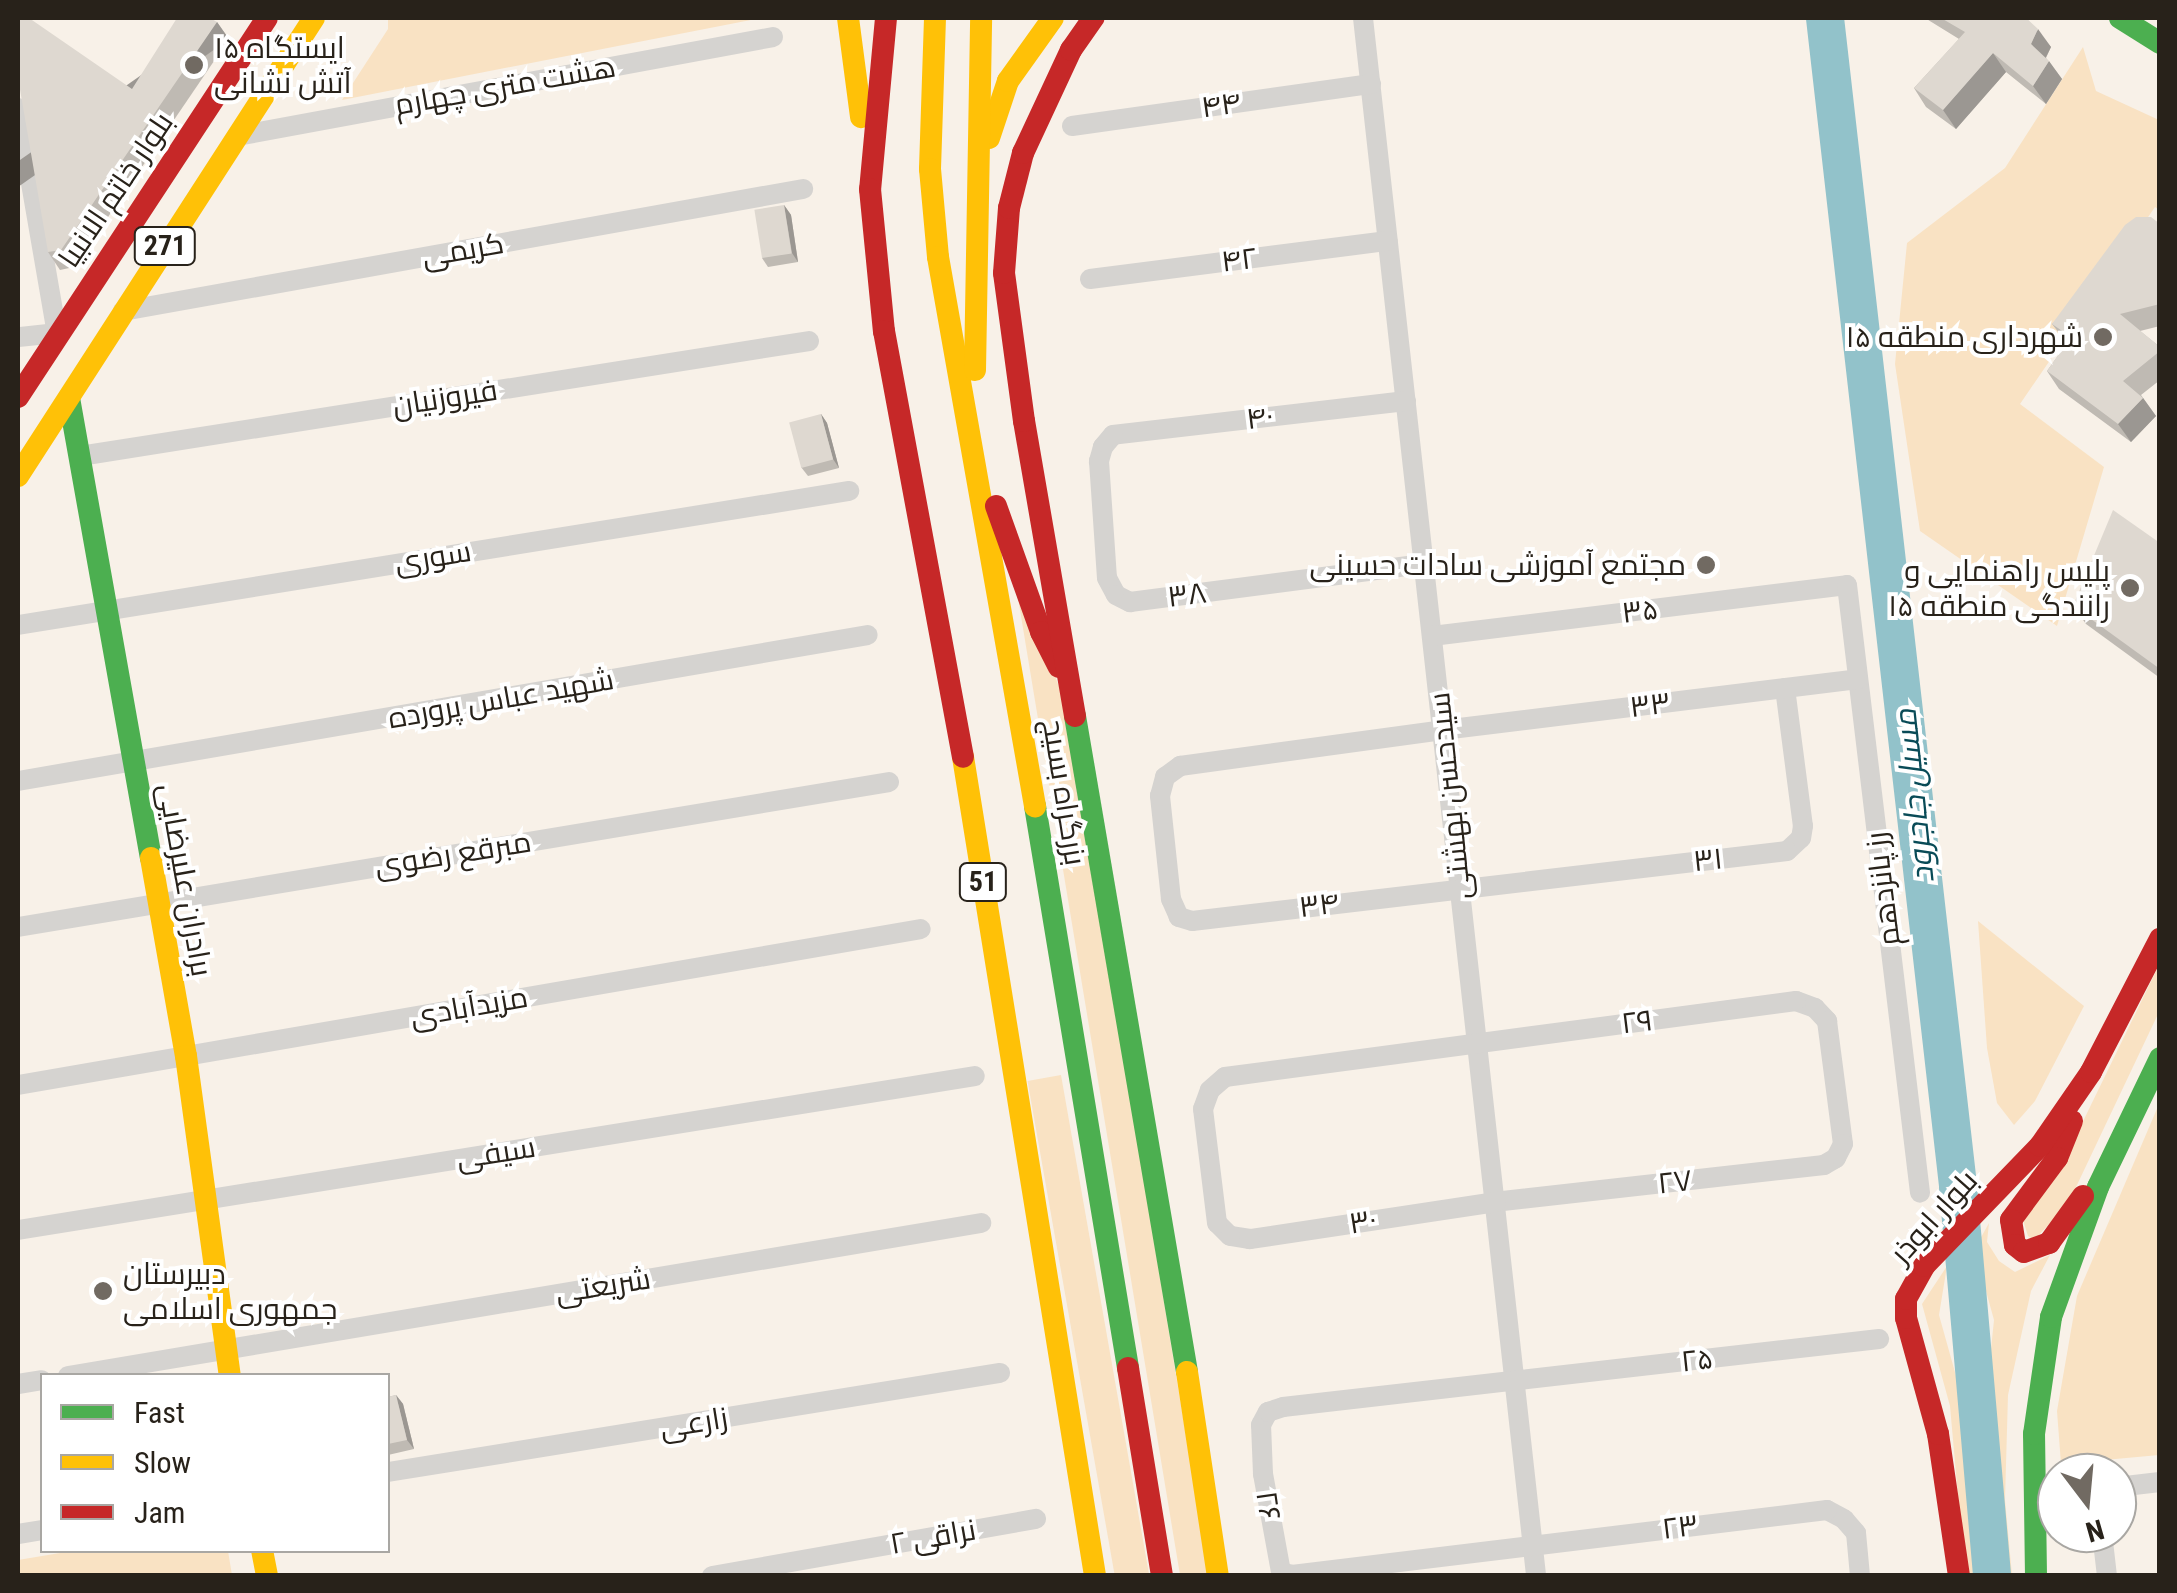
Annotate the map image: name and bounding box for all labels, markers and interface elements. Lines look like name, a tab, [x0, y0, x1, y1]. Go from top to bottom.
place label: ایستگاه ۱۵ آتش نشانی	[214, 30, 352, 100]
street label: هشت متری چهارم	[392, 49, 618, 123]
marker: ایستگاه ۱۵ آتش نشانی	[183, 54, 205, 76]
street label: ۴۴	[1199, 84, 1243, 126]
street label: بلوار خاتم الانبیا	[51, 106, 181, 274]
road number: 271	[132, 223, 198, 269]
street label: کریمی	[419, 225, 507, 275]
street label: ۴۲	[1219, 240, 1259, 280]
place label: شهرداری منطقه ۱۵	[1846, 319, 2083, 355]
marker: شهرداری منطقه ۱۵	[2092, 326, 2114, 348]
street label: فیروزنیان	[390, 372, 500, 424]
street label: ۴۰	[1244, 398, 1276, 438]
street label: سوری	[392, 533, 474, 581]
place label: مجتمع آموزشی سادات حسینی	[1310, 547, 1686, 583]
place label: پلیس راهنمایی و رانندگی منطقه ۱۵	[1888, 553, 2110, 624]
marker: مجتمع آموزشی سادات حسینی	[1695, 554, 1717, 576]
street label: ۳۸	[1165, 575, 1209, 615]
marker: پلیس راهنمایی و رانندگی منطقه ۱۵	[2119, 577, 2141, 599]
street label: ۳۵	[1620, 591, 1660, 631]
street label: شهید عباس پرورده	[385, 661, 617, 737]
street label: ۳۳	[1628, 685, 1672, 725]
street label: سیدحسن بهشتی	[1421, 690, 1479, 902]
water label: مسیل جاجرود	[1886, 707, 1942, 885]
street label: بزرگراه بسیج	[1035, 716, 1093, 868]
street label: برادران علیرضایی	[150, 781, 220, 979]
street label: مبرقع رضوی	[372, 824, 534, 884]
street label: رز پانزدهم	[1858, 830, 1908, 948]
street label: ۳۱	[1691, 841, 1725, 879]
road number: 51	[958, 859, 1008, 905]
street label: ۳۴	[1297, 885, 1341, 925]
street label: مزیدآبادی	[407, 979, 531, 1035]
street label: ۲۹	[1619, 1002, 1655, 1042]
street label: سیفی	[454, 1129, 538, 1177]
street label: ۲۷	[1656, 1162, 1694, 1202]
street label: بلوار ابوذر	[1883, 1163, 1985, 1271]
street label: ۳۰	[1346, 1202, 1380, 1242]
place label: دبیرستان جمهوری اسلامی	[123, 1256, 337, 1326]
street label: شریعتی	[553, 1261, 653, 1311]
marker: دبیرستان جمهوری اسلامی	[92, 1280, 114, 1302]
street label: ۲۵	[1679, 1340, 1715, 1380]
legend	[40, 1373, 390, 1553]
text: Fast	[134, 1395, 185, 1430]
street label: زارعی	[658, 1400, 730, 1446]
text: Slow	[134, 1445, 191, 1480]
north arrow	[2037, 1453, 2137, 1553]
street label: ۲۶	[1248, 1489, 1288, 1523]
text: Jam	[134, 1495, 185, 1530]
street label: ۲۳	[1660, 1507, 1700, 1547]
street label: نراقی ۲	[887, 1512, 979, 1562]
text: N	[2082, 1512, 2108, 1549]

